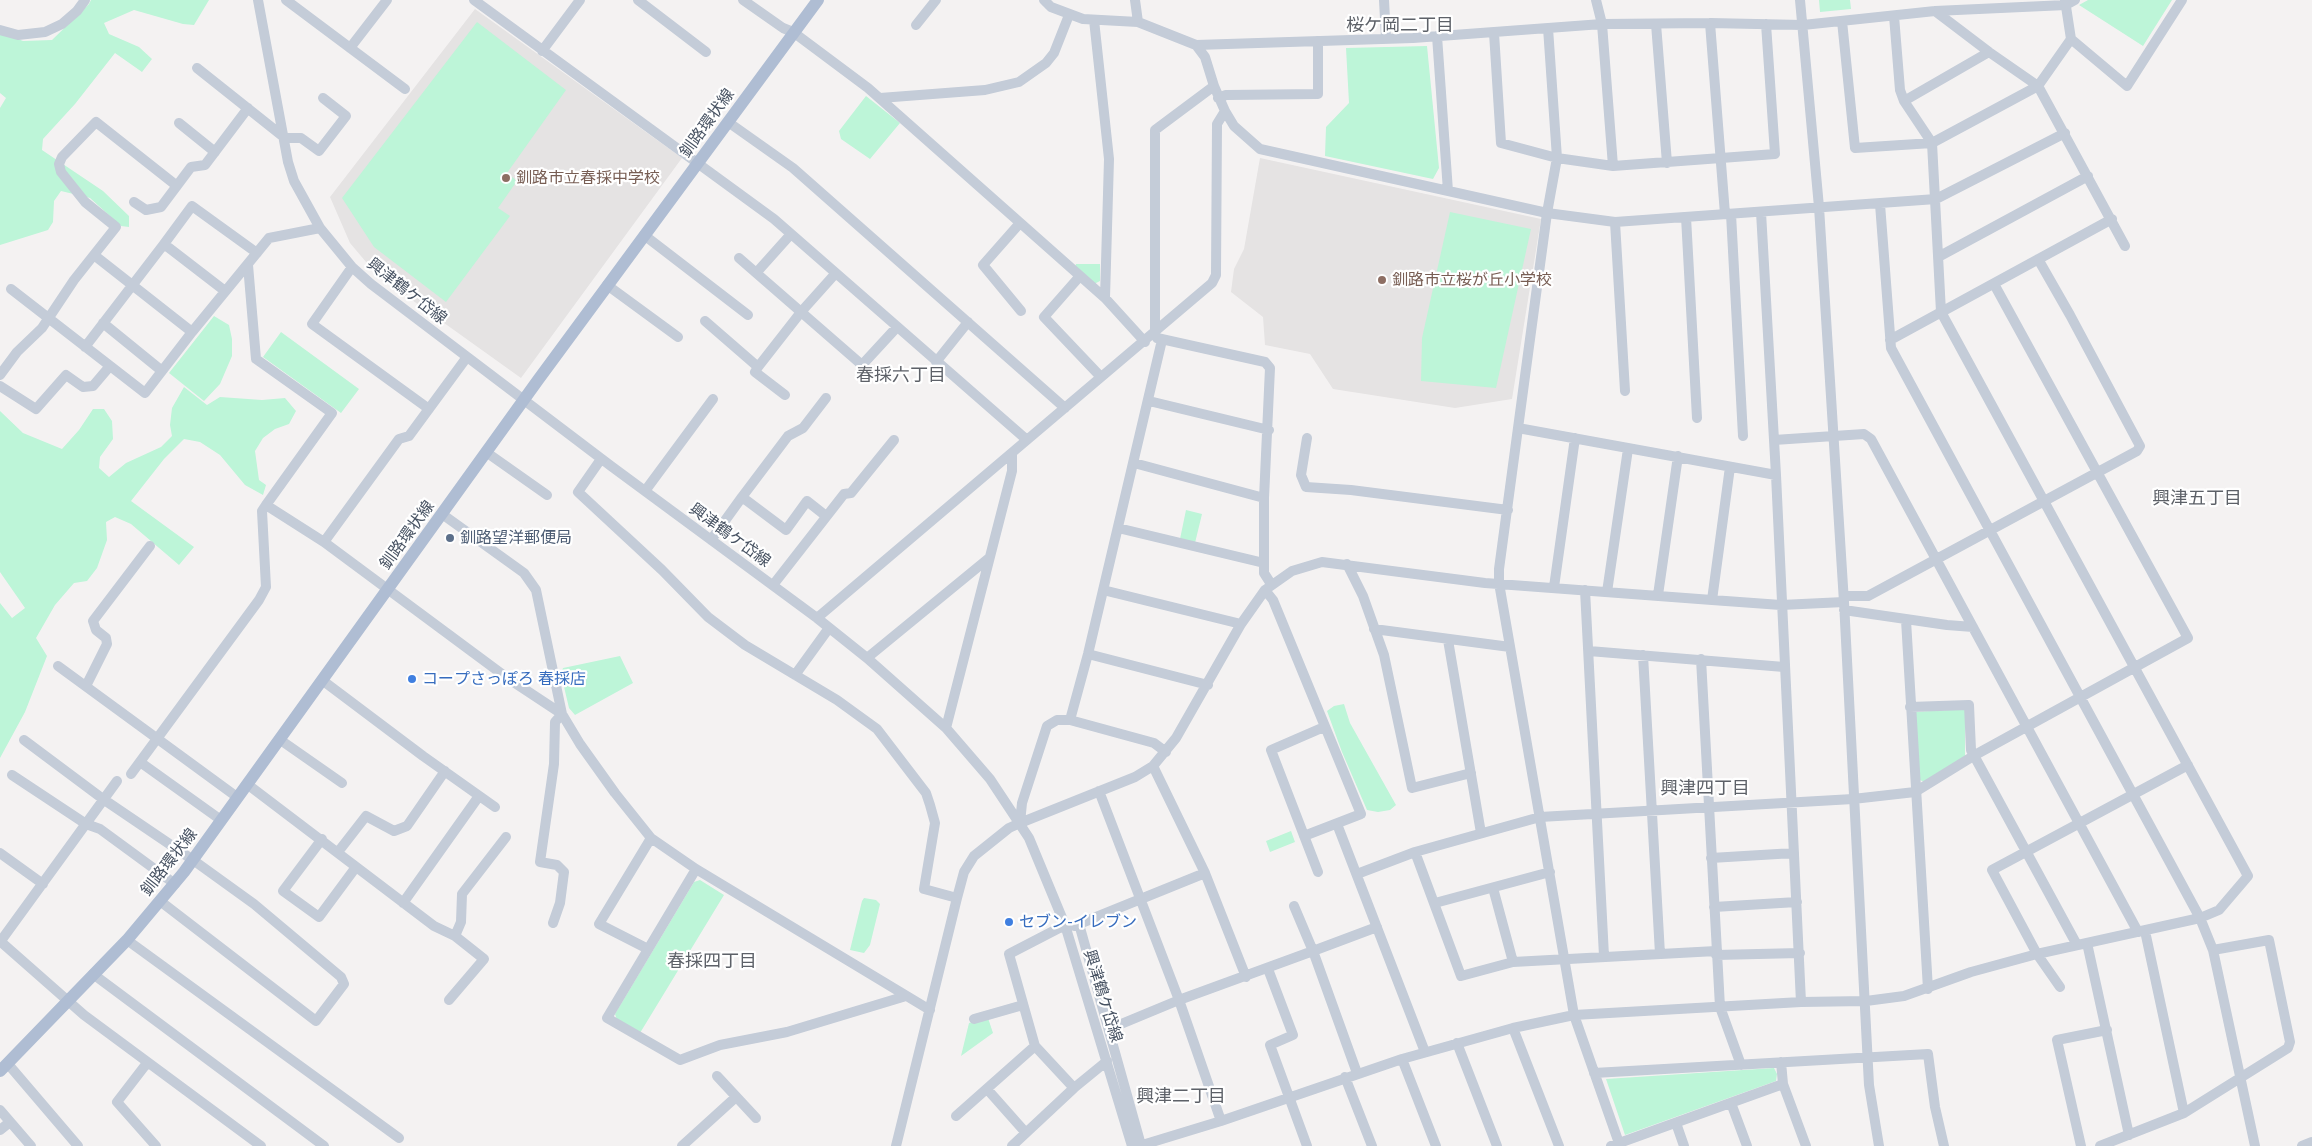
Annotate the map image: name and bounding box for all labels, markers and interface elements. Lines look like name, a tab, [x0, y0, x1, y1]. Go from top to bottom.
district label: 桜ケ岡二丁目	[1346, 14, 1454, 36]
street label: 釧路環状線	[676, 85, 738, 161]
place label: 釧路市立春採中学校	[516, 168, 660, 188]
marker: 釧路市立春採中学校	[500, 172, 512, 184]
street label: 興津鶴ケ岱線	[363, 254, 451, 328]
place label: 釧路市立桜が丘小学校	[1392, 270, 1552, 290]
marker: 釧路市立桜が丘小学校	[1376, 274, 1388, 286]
district label: 春採六丁目	[856, 364, 946, 386]
district label: 興津五丁目	[2152, 487, 2242, 509]
street label: 釧路環状線	[376, 497, 438, 573]
street label: 興津鶴ケ岱線	[686, 499, 774, 571]
place label: 釧路望洋郵便局	[460, 528, 572, 548]
marker: 釧路望洋郵便局	[444, 532, 456, 544]
place label: コープさっぽろ 春採店	[422, 669, 586, 689]
marker: コープさっぽろ 春採店	[406, 673, 418, 685]
district label: 興津四丁目	[1660, 777, 1750, 799]
street label: 釧路環状線	[137, 825, 201, 899]
place label: セブン-イレブン	[1019, 912, 1137, 932]
marker: セブン-イレブン	[1003, 916, 1015, 928]
street label: 興津鶴ケ岱線	[1080, 947, 1126, 1045]
district label: 春採四丁目	[667, 950, 757, 972]
district label: 興津二丁目	[1136, 1085, 1226, 1107]

